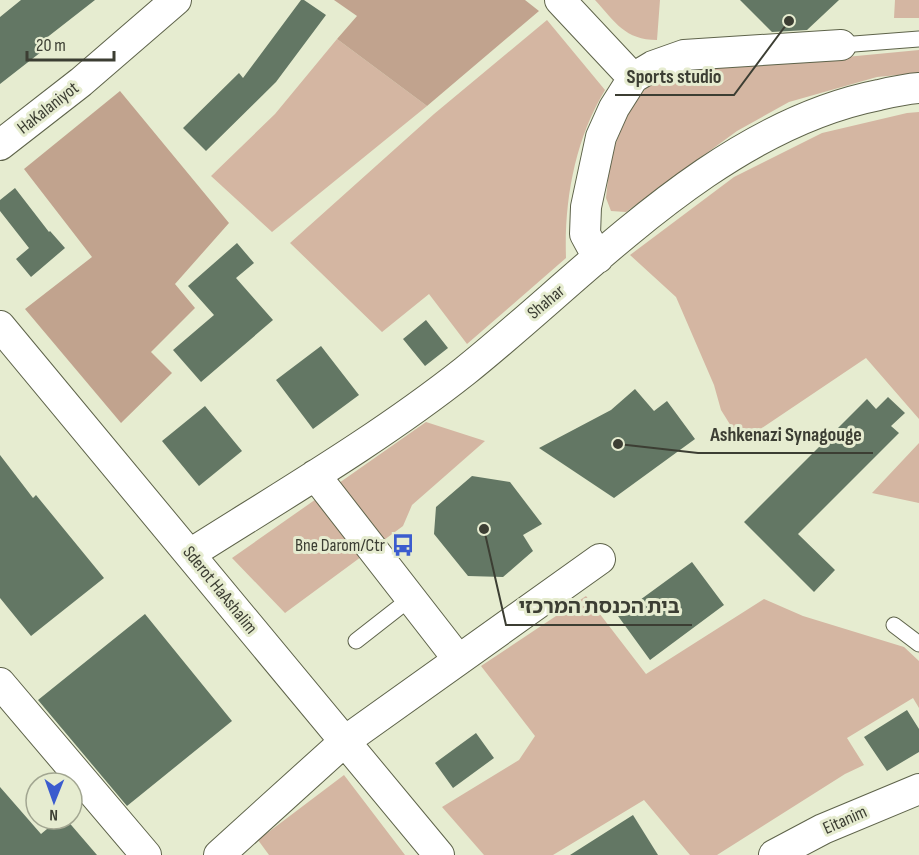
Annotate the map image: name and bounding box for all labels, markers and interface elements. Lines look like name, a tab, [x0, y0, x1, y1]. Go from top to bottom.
scale bar	[27, 24, 114, 62]
text: 20 m	[36, 35, 66, 56]
callout: Sports studio	[615, 57, 734, 95]
text: Sports studio	[627, 65, 721, 89]
street label: HaKalaniyot	[13, 77, 83, 138]
street label: Shahar	[523, 280, 569, 324]
callout: Ashkenazi Synagouge	[698, 415, 873, 453]
text: Ashkenazi Synagouge	[709, 423, 862, 447]
bus stop icon: Bne Darom/Ctr	[390, 532, 416, 558]
place label: Bne Darom/Ctr	[295, 535, 385, 556]
street label: Sderot HaAshalim	[178, 542, 262, 638]
callout: בית הכנסת המרכזי	[506, 587, 692, 625]
text: בית הכנסת המרכזי	[518, 595, 680, 619]
north arrow	[24, 771, 84, 831]
street label: Eitanim	[820, 801, 870, 839]
text: N	[49, 805, 58, 824]

